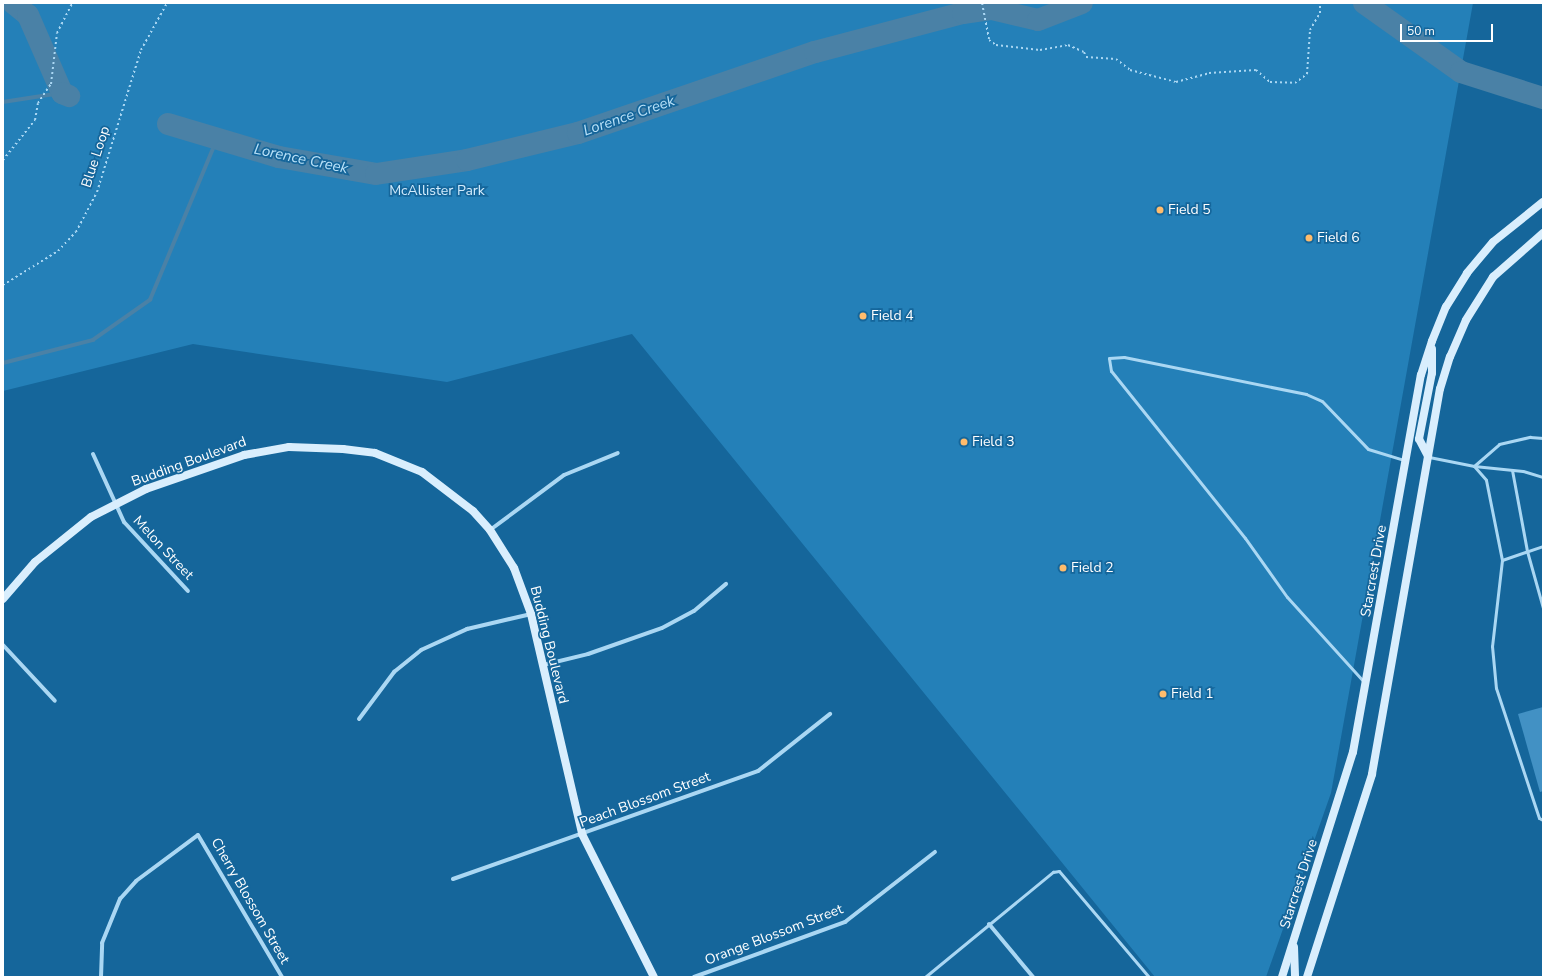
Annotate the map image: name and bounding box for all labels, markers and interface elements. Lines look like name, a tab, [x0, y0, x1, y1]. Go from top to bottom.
scale bar	[1402, 16, 1495, 42]
text: 50 m	[1407, 23, 1435, 39]
water label: Lorence Creek	[581, 92, 677, 140]
street label: Blue Loop	[78, 124, 114, 190]
water label: Lorence Creek	[252, 140, 350, 178]
park label: McAllister Park	[389, 183, 485, 199]
place label: Field 5	[1168, 202, 1211, 218]
marker: Field 5	[1155, 205, 1165, 215]
place label: Field 6	[1317, 230, 1360, 246]
marker: Field 6	[1304, 233, 1314, 243]
place label: Field 4	[871, 308, 914, 324]
marker: Field 4	[858, 311, 868, 321]
street label: Budding Boulevard	[129, 433, 249, 491]
place label: Field 3	[972, 434, 1015, 450]
marker: Field 3	[959, 437, 969, 447]
street label: Melon Street	[129, 513, 197, 583]
street label: Starcrest Drive	[1358, 524, 1390, 618]
place label: Field 2	[1071, 560, 1114, 576]
marker: Field 2	[1058, 563, 1068, 573]
street label: Budding Boulevard	[526, 584, 572, 706]
place label: Field 1	[1171, 686, 1214, 702]
marker: Field 1	[1158, 689, 1168, 699]
street label: Peach Blossom Street	[577, 769, 713, 831]
street label: Cherry Blossom Street	[207, 835, 293, 967]
street label: Starcrest Drive	[1277, 837, 1321, 931]
street label: Orange Blossom Street	[703, 901, 845, 969]

